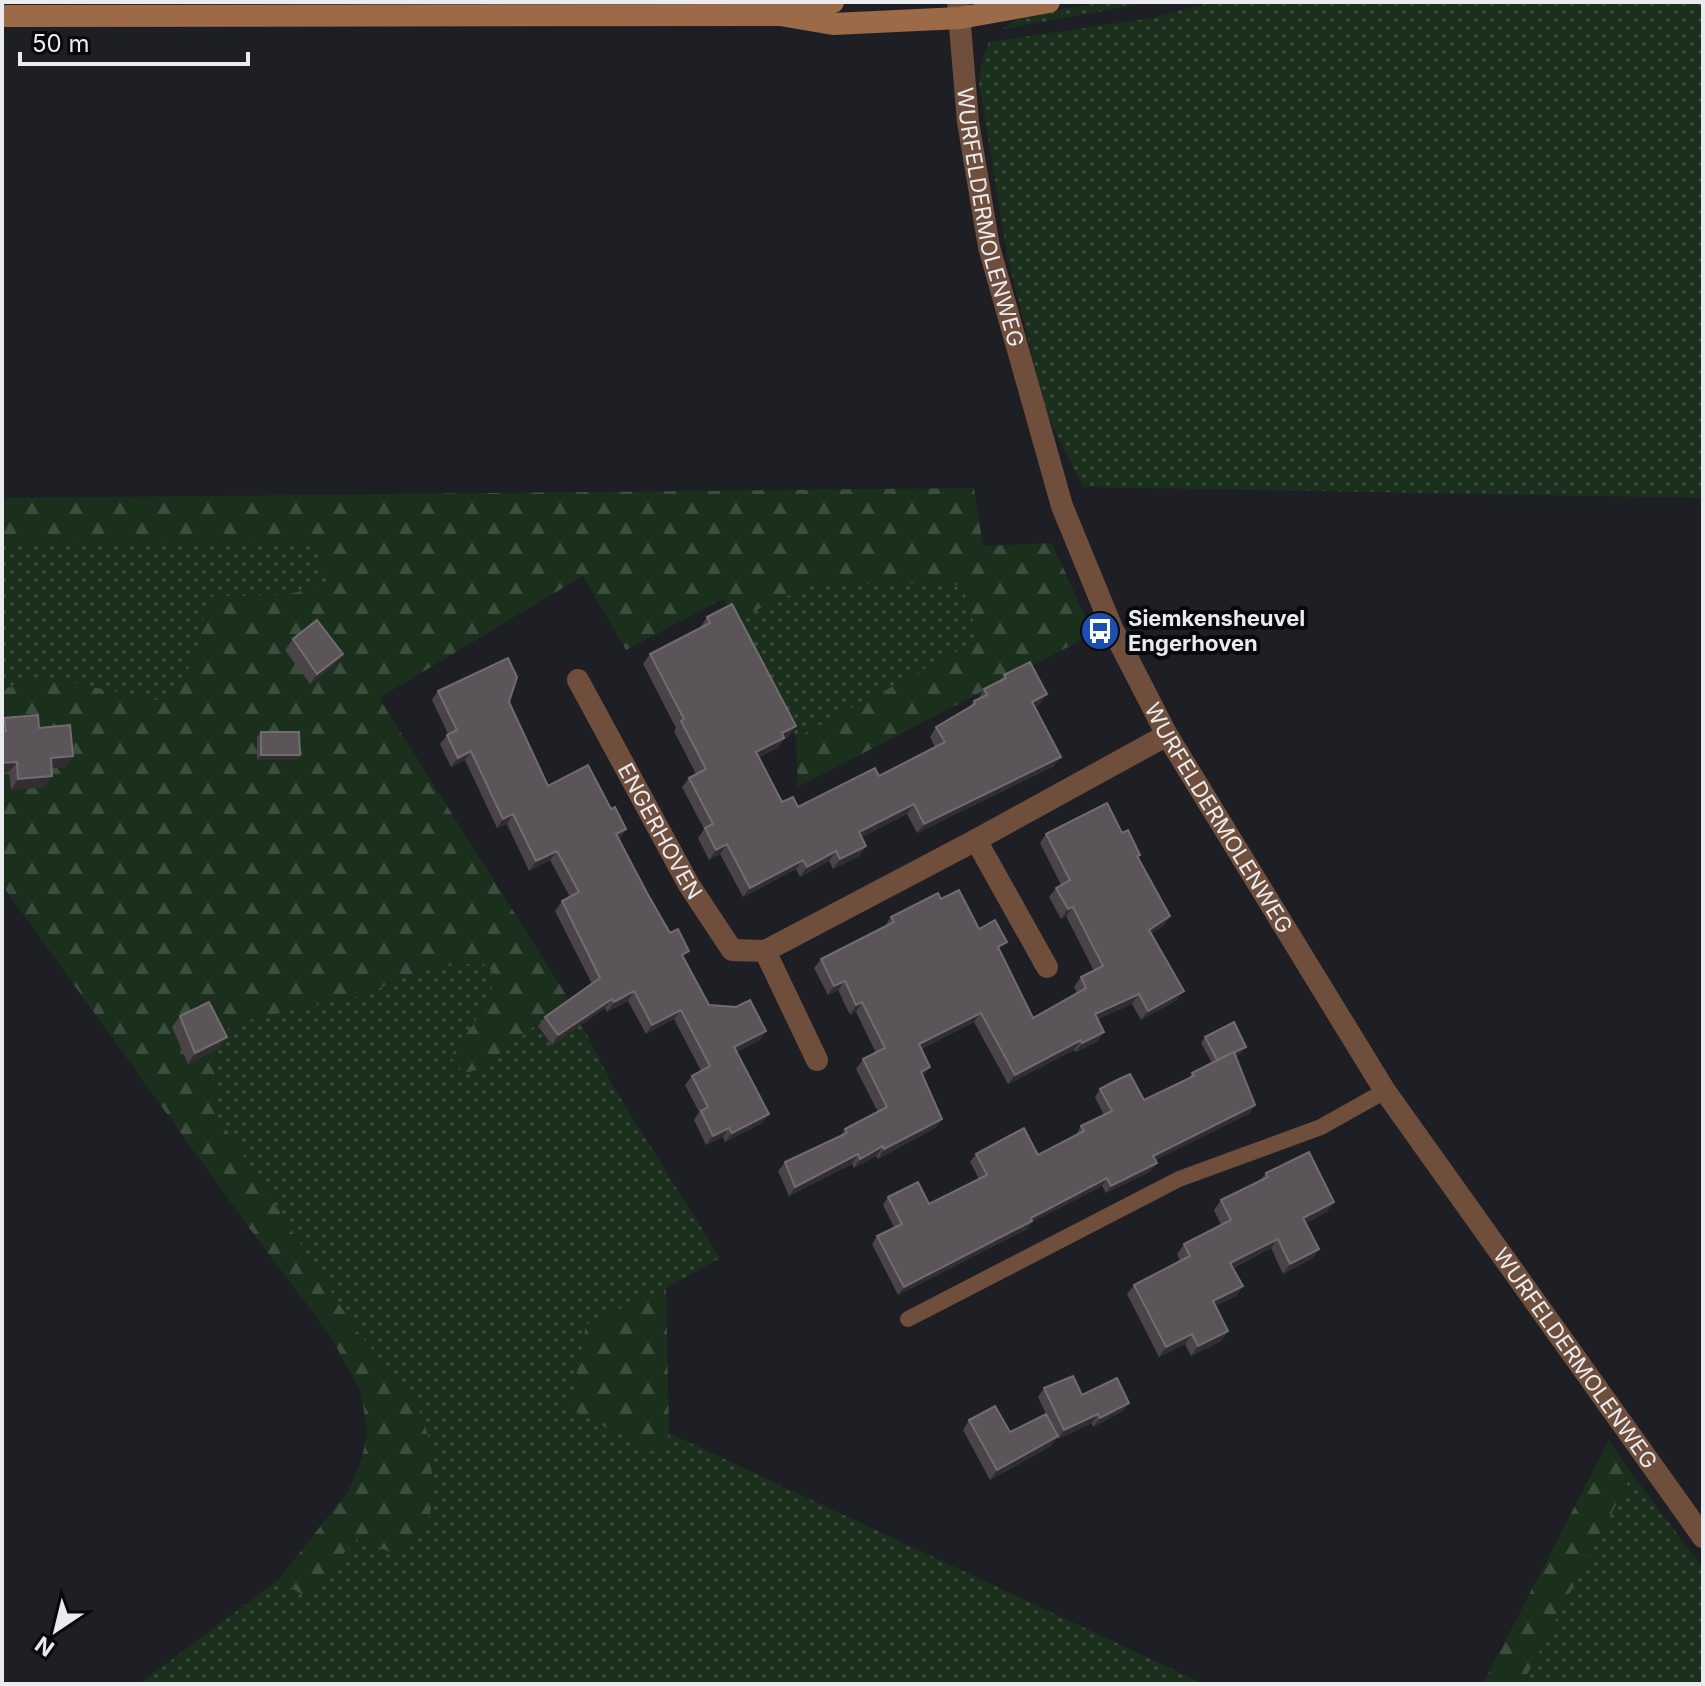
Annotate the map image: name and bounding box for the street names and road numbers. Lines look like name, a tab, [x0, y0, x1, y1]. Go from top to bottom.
street label: WURFELDERMOLENWEG	[952, 86, 1029, 350]
street label: WURFELDERMOLENWEG	[1140, 698, 1298, 938]
street label: ENGERHOVEN	[612, 759, 708, 904]
street label: WURFELDERMOLENWEG	[1488, 1243, 1663, 1473]

